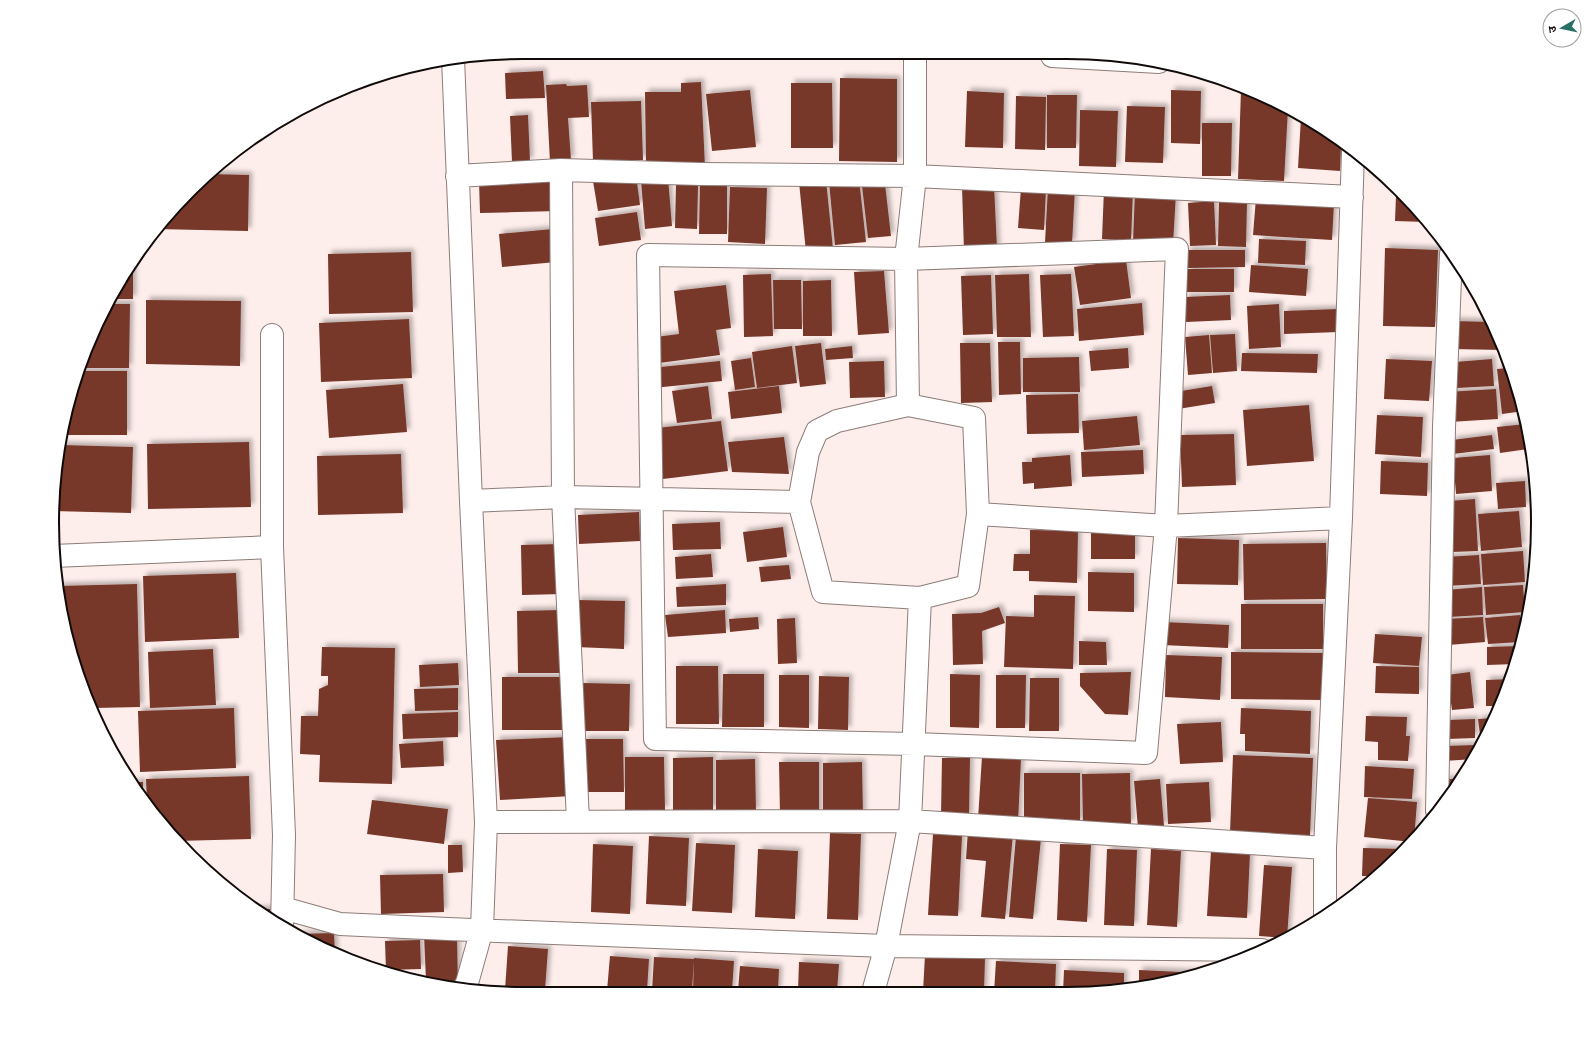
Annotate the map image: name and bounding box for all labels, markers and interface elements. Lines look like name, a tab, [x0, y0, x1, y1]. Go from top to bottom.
north arrow	[1542, 8, 1582, 48]
text: उ	[1546, 25, 1560, 34]

